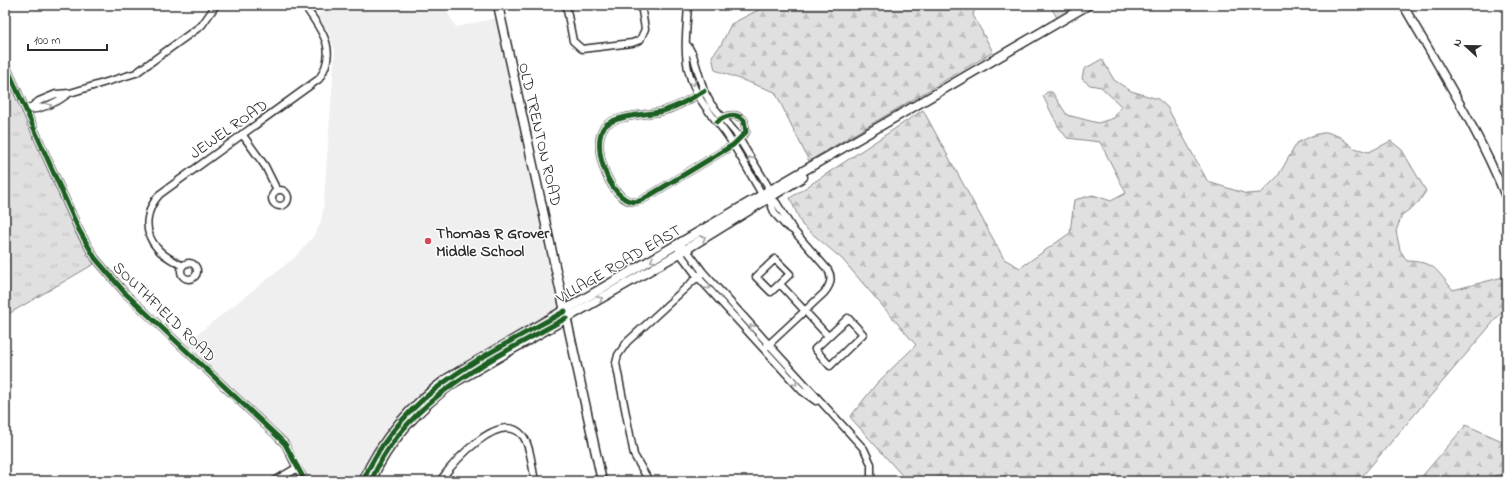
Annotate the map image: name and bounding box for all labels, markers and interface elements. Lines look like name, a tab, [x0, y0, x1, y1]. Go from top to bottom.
scale bar	[28, 26, 107, 52]
north arrow	[1446, 26, 1486, 66]
text: 100 m	[34, 32, 61, 50]
text: N	[1449, 36, 1466, 49]
street label: OLD TRENTON ROAD	[511, 60, 567, 208]
one-way arrow	[688, 79, 696, 86]
street label: JEWEL ROAD	[185, 94, 273, 165]
one-way arrow	[45, 102, 52, 110]
one-way arrow	[748, 156, 755, 163]
street label: VILLAGE ROAD EAST	[551, 219, 686, 311]
place label: Thomas R Grover Middle School	[436, 222, 550, 264]
marker: Thomas R Grover Middle School	[423, 236, 433, 246]
one-way arrow	[699, 236, 706, 243]
one-way arrow	[650, 255, 657, 262]
street label: SOUTHFIELD ROAD	[106, 257, 221, 368]
one-way arrow	[703, 282, 710, 290]
one-way arrow	[596, 296, 603, 303]
one-way arrow	[750, 324, 757, 331]
one-way arrow	[790, 378, 798, 386]

